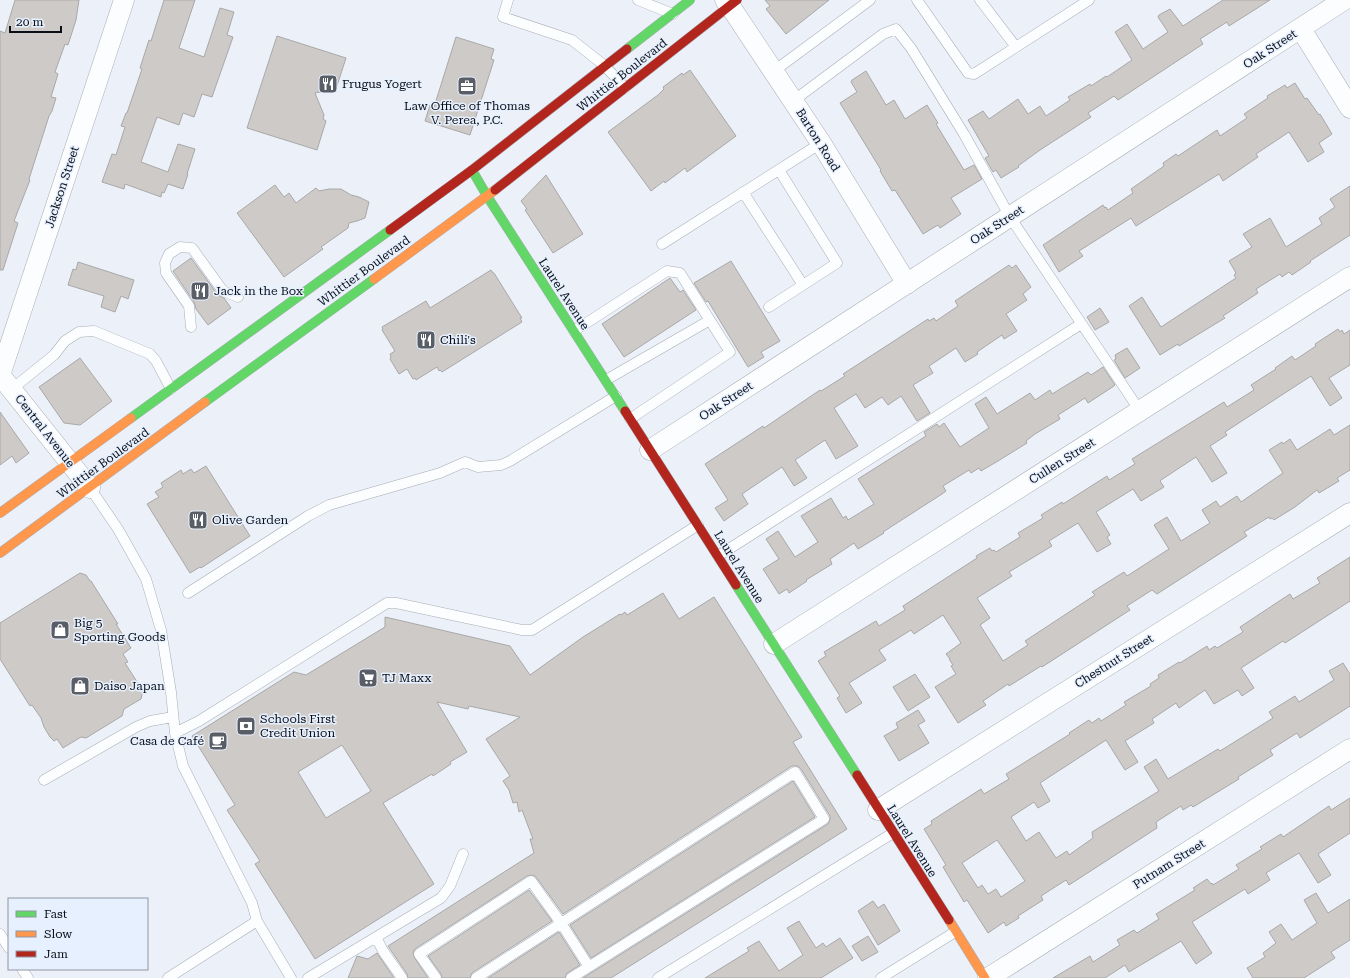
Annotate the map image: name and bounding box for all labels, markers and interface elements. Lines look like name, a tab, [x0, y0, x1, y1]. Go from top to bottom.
scale bar	[10, 8, 61, 34]
text: 20 m	[16, 15, 43, 29]
street label: Oak Street	[1241, 26, 1300, 72]
street label: Whittier Boulevard	[574, 35, 670, 114]
restaurant icon: Frugus Yogert	[317, 73, 339, 95]
office icon: Law Office of Thomas V. Perea, P.C.	[456, 75, 478, 97]
place label: Frugus Yogert	[342, 77, 422, 91]
place label: Law Office of Thomas V. Perea, P.C.	[404, 99, 530, 127]
street label: Barton Road	[793, 106, 843, 174]
street label: Jackson Street	[42, 144, 82, 230]
street label: Oak Street	[968, 202, 1027, 248]
street label: Whittier Boulevard	[315, 233, 413, 309]
street label: Laurel Avenue	[536, 256, 593, 333]
restaurant icon: Jack in the Box	[189, 280, 211, 302]
place label: Jack in the Box	[214, 284, 303, 298]
restaurant icon: Chili's	[415, 329, 437, 351]
place label: Chili's	[440, 333, 476, 347]
street label: Oak Street	[697, 378, 756, 424]
street label: Central Avenue	[12, 392, 78, 471]
street label: Whittier Boulevard	[54, 425, 152, 501]
street label: Cullen Street	[1026, 435, 1098, 487]
restaurant icon: Olive Garden	[187, 509, 209, 531]
place label: Olive Garden	[212, 513, 289, 527]
street label: Laurel Avenue	[711, 528, 767, 606]
place label: Big 5 Sporting Goods	[74, 616, 166, 644]
shop icon: Big 5 Sporting Goods	[49, 619, 71, 641]
street label: Chestnut Street	[1072, 631, 1156, 691]
supermarket icon: TJ Maxx	[357, 667, 379, 689]
place label: TJ Maxx	[382, 671, 431, 685]
shop icon: Daiso Japan	[69, 675, 91, 697]
place label: Daiso Japan	[94, 679, 165, 693]
place label: Schools First Credit Union	[260, 712, 336, 740]
bank icon: Schools First Credit Union	[235, 715, 257, 737]
cafe icon: Casa de Café	[207, 730, 229, 752]
place label: Casa de Café	[130, 734, 204, 748]
street label: Laurel Avenue	[884, 802, 940, 880]
street label: Putnam Street	[1130, 836, 1208, 892]
legend	[8, 898, 148, 970]
text: Fast	[44, 907, 68, 921]
text: Slow	[44, 927, 72, 941]
text: Jam	[44, 947, 68, 961]

